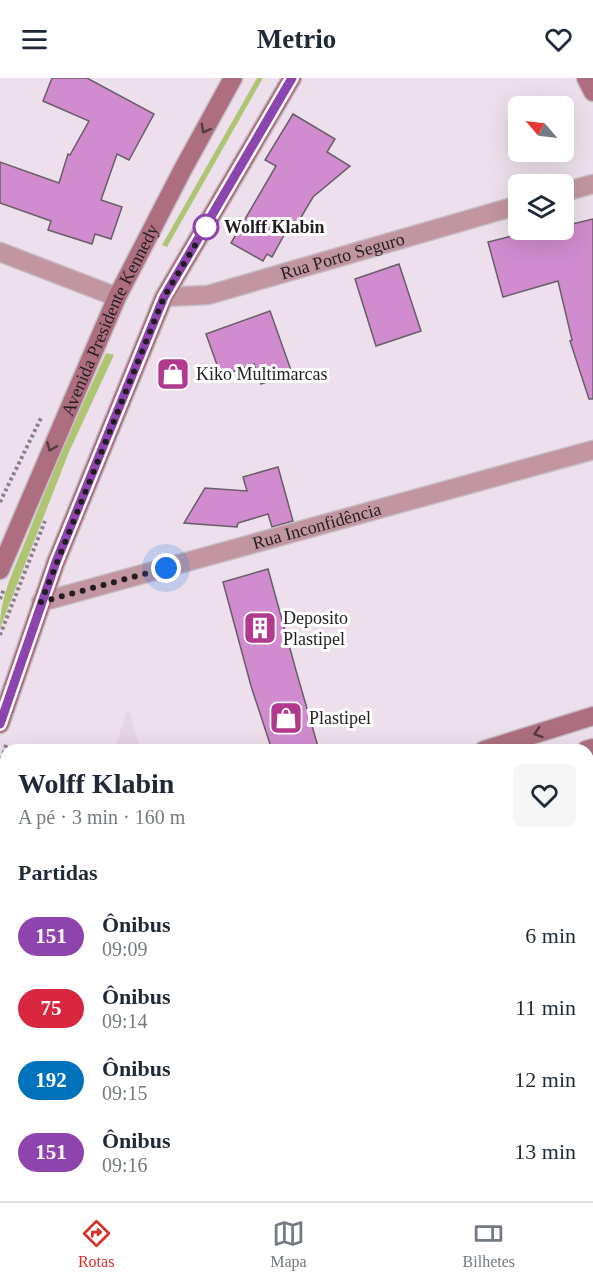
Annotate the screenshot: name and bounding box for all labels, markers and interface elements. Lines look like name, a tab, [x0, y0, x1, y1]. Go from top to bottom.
icon: menu	[18, 23, 51, 56]
icon: heart	[542, 23, 575, 56]
text: Metrio	[257, 24, 336, 54]
north arrow	[508, 96, 574, 162]
map controls	[508, 96, 574, 240]
one-way arrow	[201, 123, 212, 133]
button: layers	[508, 174, 574, 240]
marker: Wolff Klabin	[193, 214, 219, 240]
place label: Wolff Klabin	[224, 217, 325, 237]
street label: Avenida Presidente Kennedy	[57, 221, 163, 419]
street label: Rua Porto Seguro	[278, 229, 407, 284]
shop icon: Kiko Multimarcas	[155, 356, 191, 392]
place label: Kiko Multimarcas	[196, 364, 327, 384]
one-way arrow	[46, 440, 58, 451]
street label: Rua Inconfidência	[250, 499, 383, 553]
your location	[151, 553, 181, 583]
place label: Deposito Plastipel	[283, 608, 348, 649]
building icon: Deposito Plastipel	[242, 610, 278, 646]
shop icon: Plastipel	[268, 700, 304, 736]
place label: Plastipel	[309, 708, 371, 728]
one-way arrow	[533, 726, 544, 739]
button: heart	[513, 764, 576, 827]
text: Wolff Klabin	[18, 768, 174, 799]
text: A pé · 3 min · 160 m	[18, 806, 185, 828]
text: Partidas	[18, 860, 97, 885]
text: Ônibus	[102, 912, 171, 937]
text: 6 min	[525, 923, 576, 948]
text: 151	[35, 924, 67, 948]
text: 09:09	[102, 938, 148, 960]
text: Ônibus	[102, 984, 171, 1009]
text: 11 min	[515, 995, 576, 1020]
text: 75	[41, 996, 62, 1020]
text: 09:14	[102, 1010, 148, 1032]
text: Ônibus	[102, 1056, 171, 1081]
text: 12 min	[514, 1067, 576, 1092]
text: 192	[35, 1068, 67, 1092]
text: 09:15	[102, 1082, 148, 1104]
text: Ônibus	[102, 1128, 171, 1153]
text: 13 min	[514, 1139, 576, 1164]
text: 151	[35, 1140, 67, 1164]
text: 09:16	[102, 1154, 148, 1176]
tab: Rotas	[78, 1217, 114, 1271]
tab: Mapa	[270, 1217, 307, 1271]
tab: Bilhetes	[463, 1217, 515, 1271]

